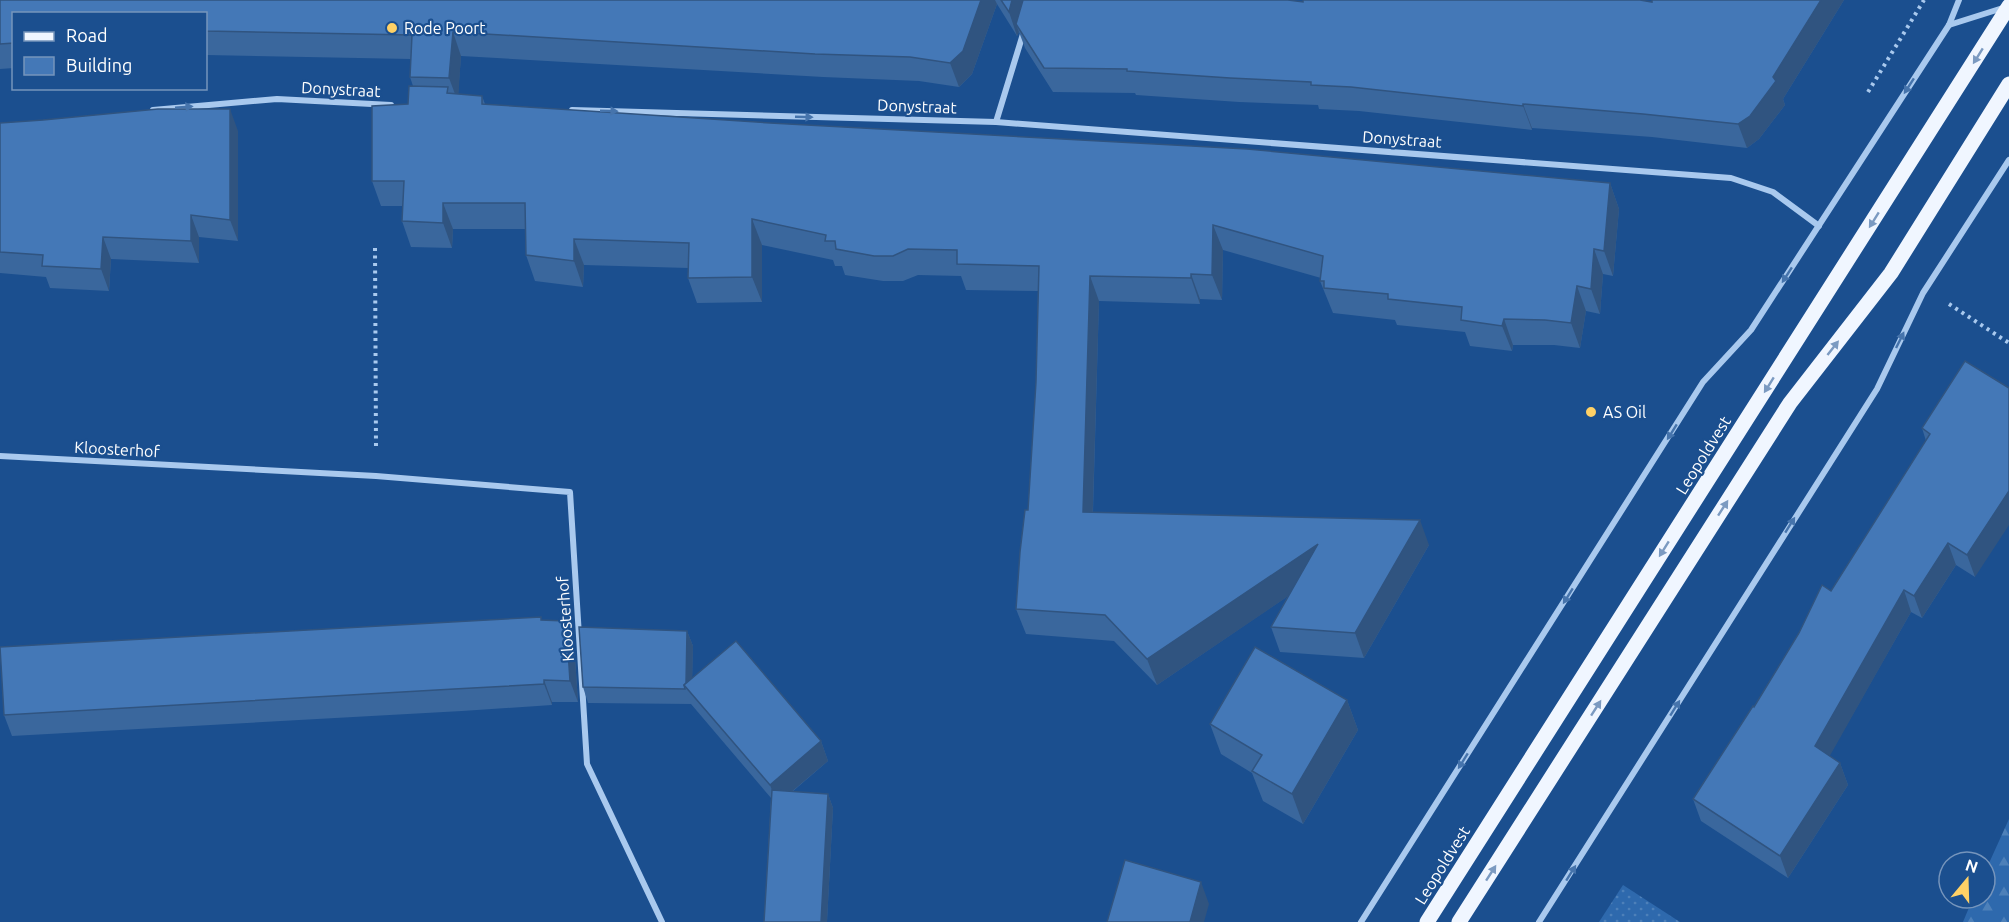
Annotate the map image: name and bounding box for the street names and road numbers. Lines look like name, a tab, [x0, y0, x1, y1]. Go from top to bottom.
street label: Donystraat	[301, 78, 382, 100]
street label: Donystraat	[877, 96, 958, 116]
street label: Donystraat	[1362, 127, 1443, 151]
street label: Leopoldvest	[1672, 412, 1734, 497]
street label: Kloosterhof	[74, 438, 161, 460]
street label: Kloosterhof	[553, 575, 577, 662]
street label: Leopoldvest	[1411, 822, 1473, 907]

